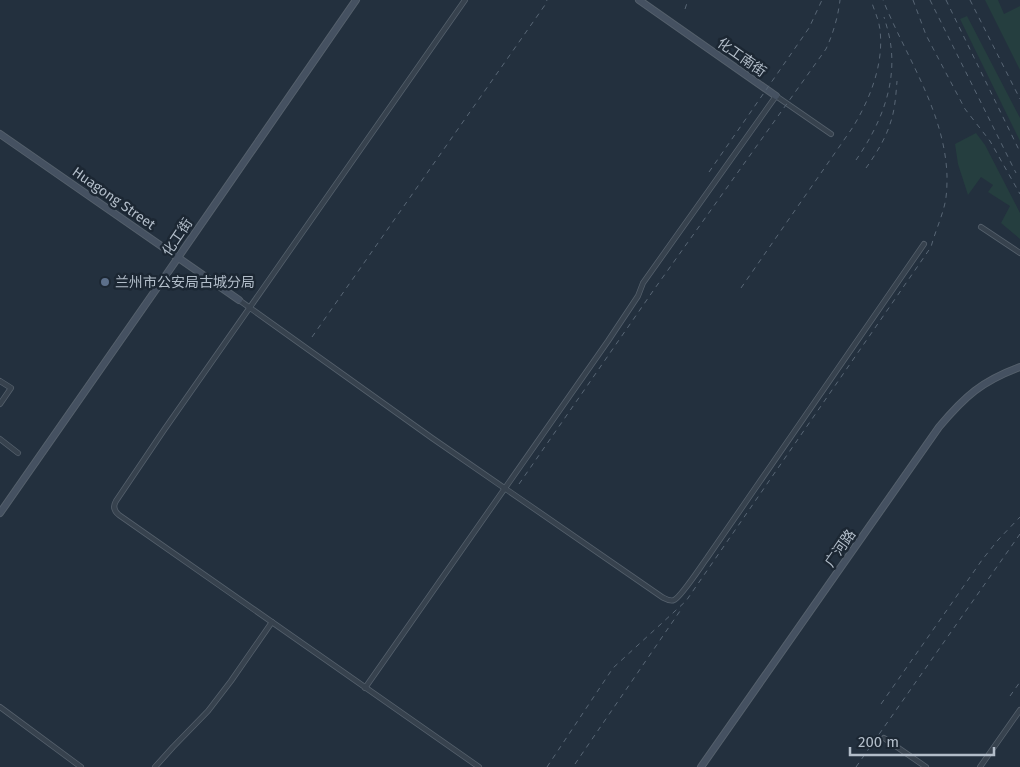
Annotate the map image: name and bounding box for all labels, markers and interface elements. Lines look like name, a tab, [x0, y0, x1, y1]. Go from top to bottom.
street label: 化工南街	[714, 34, 770, 80]
street label: Huagong Street	[69, 163, 159, 234]
street label: 化工街	[159, 215, 196, 259]
place label: 兰州市公安局古城分局	[115, 274, 255, 291]
marker: 兰州市公安局古城分局	[99, 276, 111, 288]
street label: 广河路	[821, 526, 859, 570]
scale bar	[850, 724, 994, 756]
text: 200 m	[858, 733, 899, 751]

